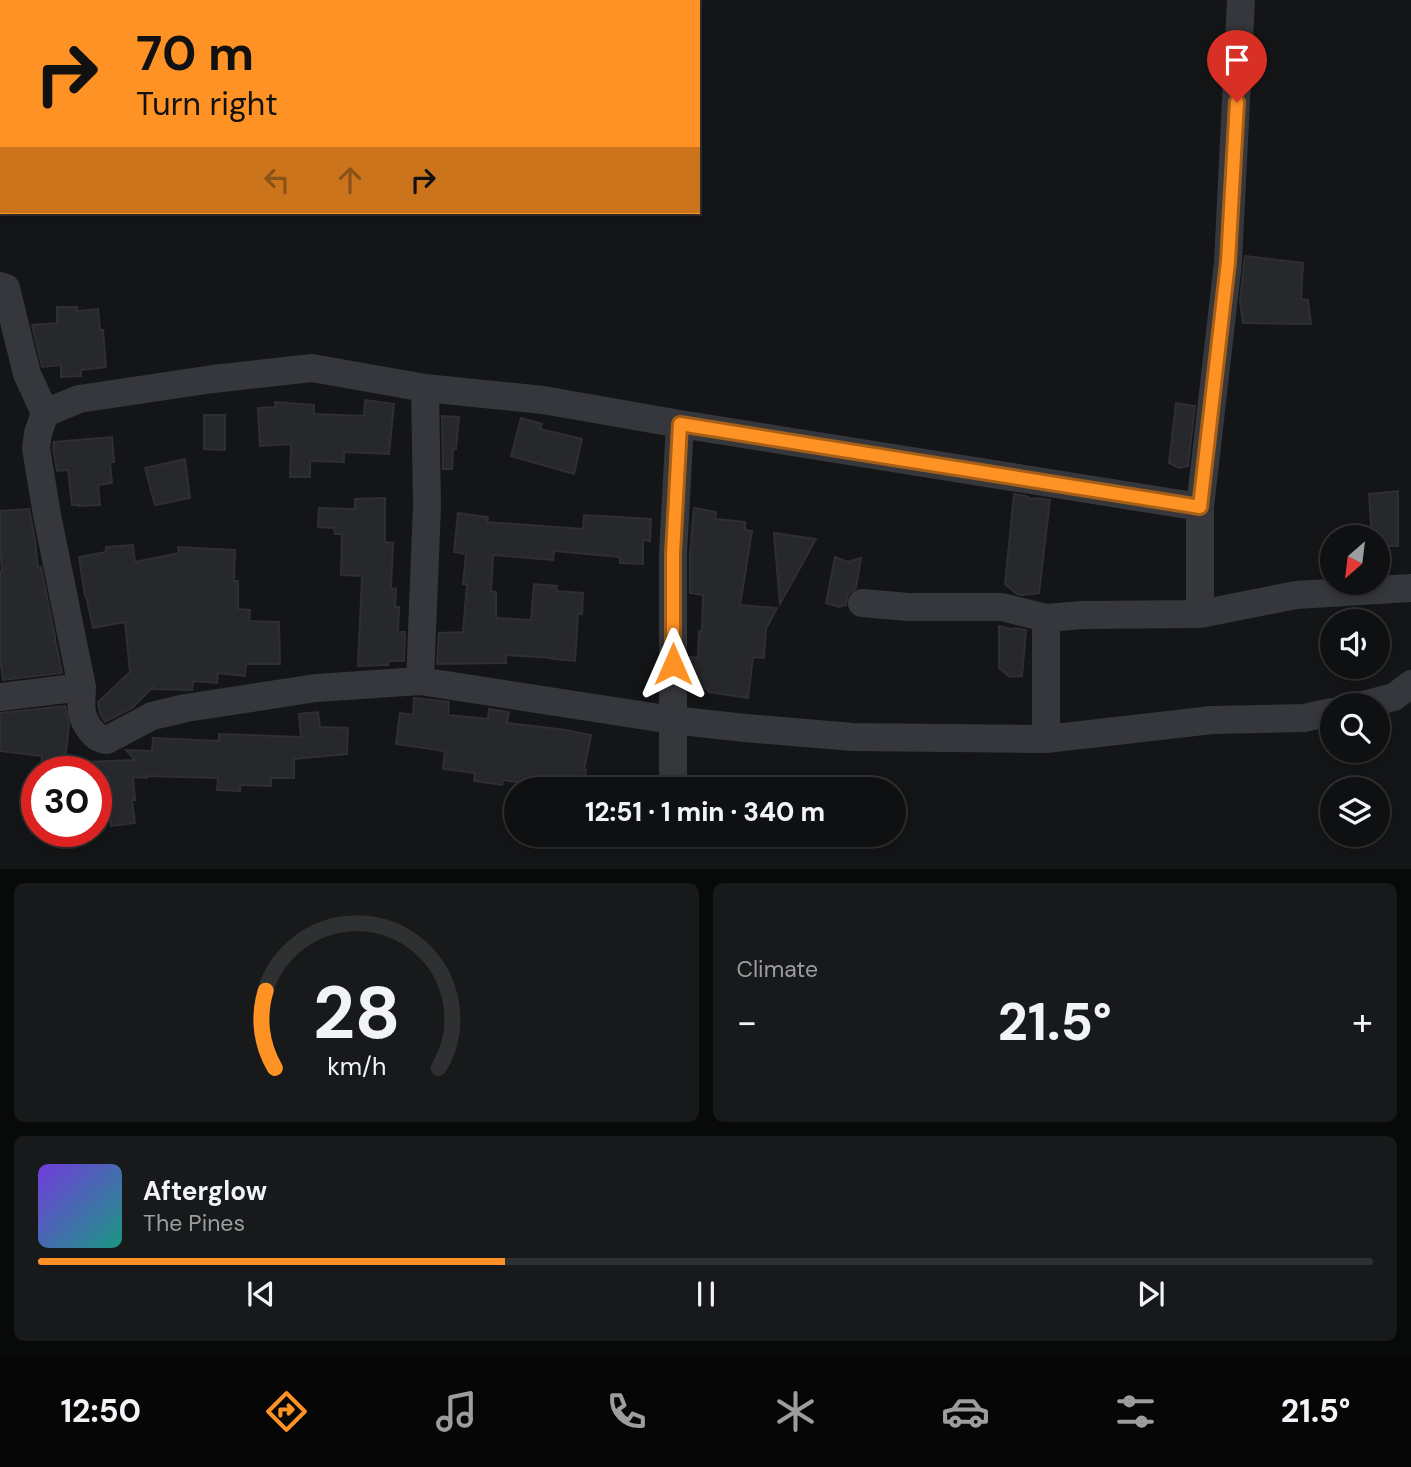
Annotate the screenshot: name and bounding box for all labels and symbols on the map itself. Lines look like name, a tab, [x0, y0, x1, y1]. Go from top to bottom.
pin	[1207, 30, 1267, 102]
north arrow	[1320, 525, 1390, 595]
position arrow	[636, 627, 710, 701]
speed limit sign: 30	[21, 756, 112, 847]

